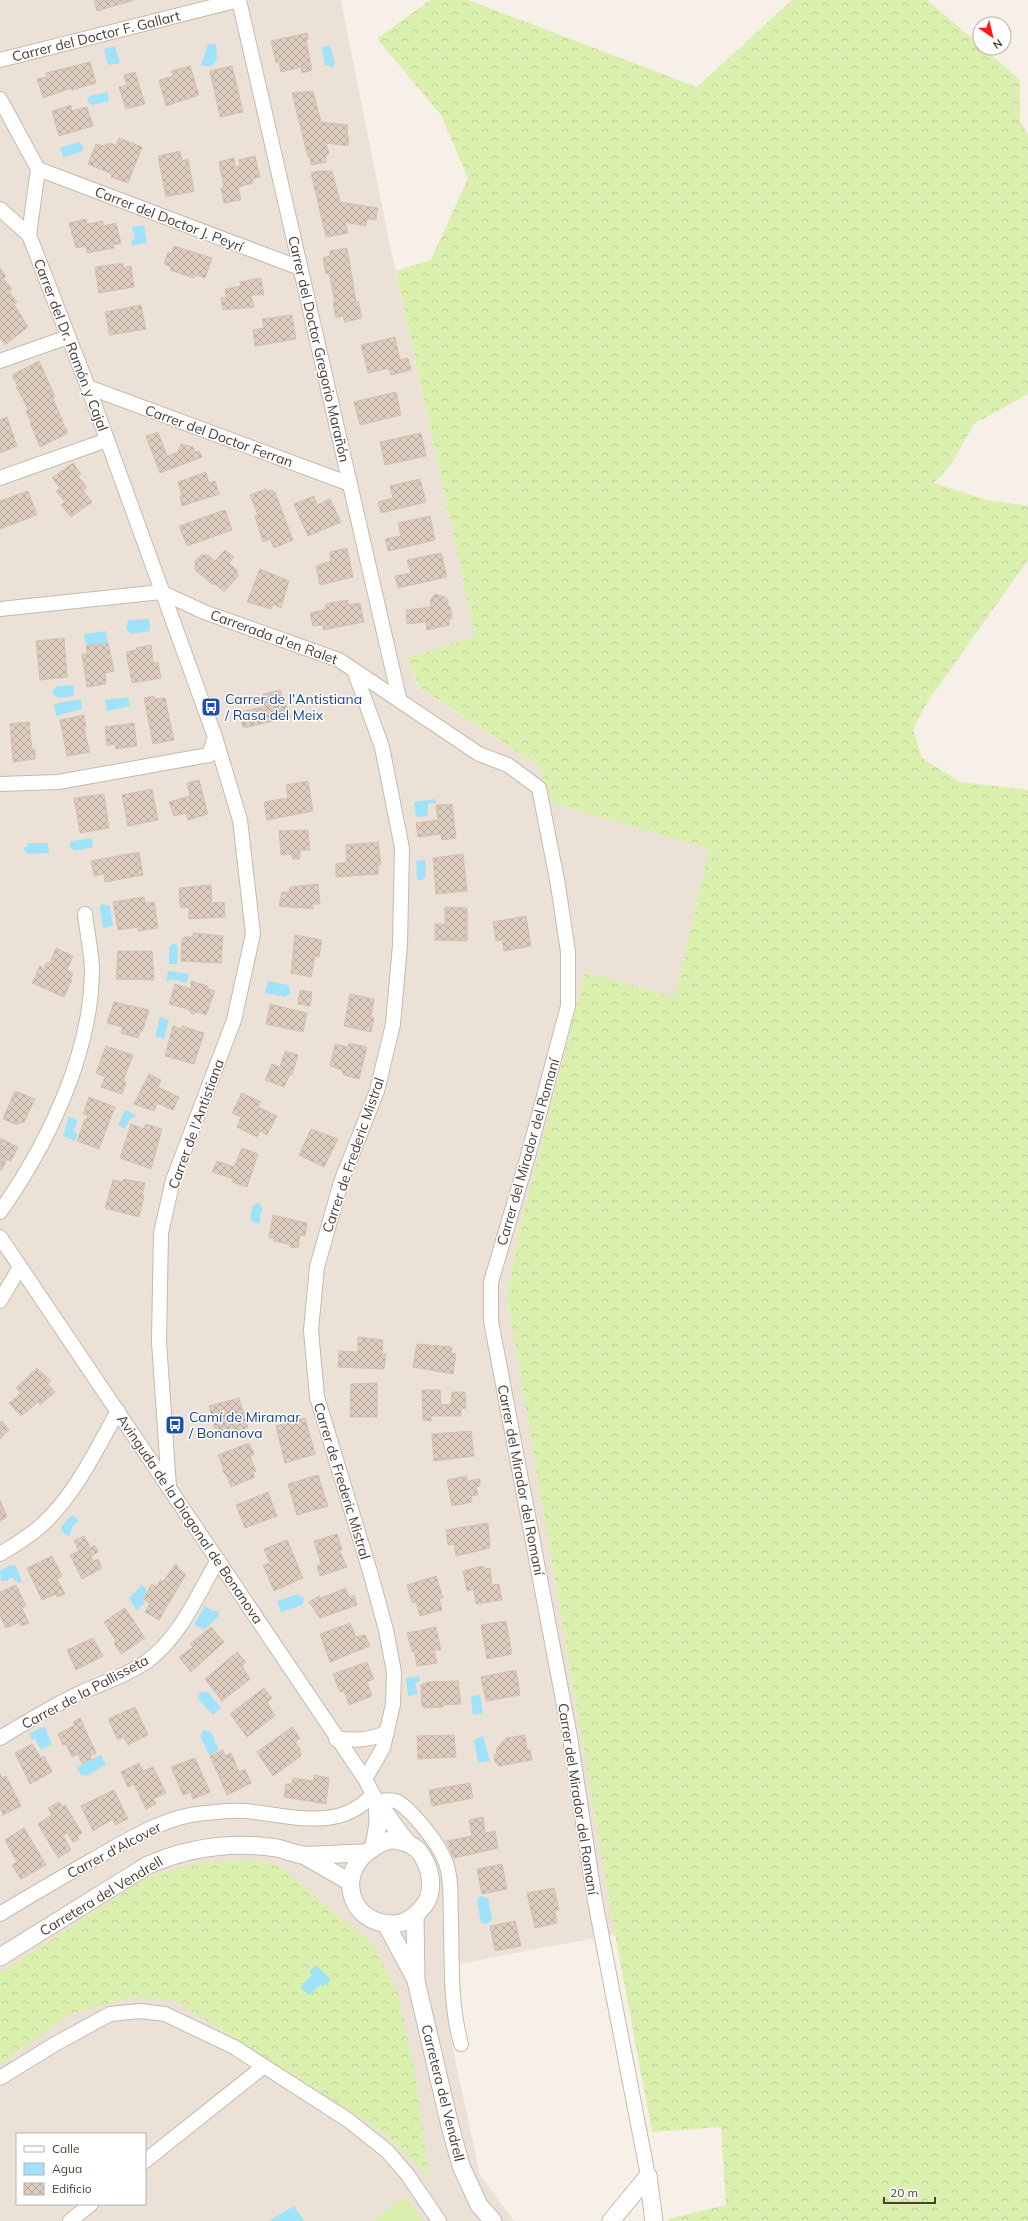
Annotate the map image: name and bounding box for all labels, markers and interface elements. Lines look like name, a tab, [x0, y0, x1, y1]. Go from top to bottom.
street label: Carrer del Doctor F. Gallart	[10, 6, 182, 66]
north arrow	[972, 16, 1012, 56]
text: N	[990, 36, 1005, 52]
street label: Carrer del Doctor J. Peyrí	[92, 182, 246, 256]
street label: Carrer del Doctor Gregorio Marañón	[284, 234, 354, 464]
street label: Carrer del Dr. Ramón y Cajal	[30, 256, 112, 434]
street label: Carrer del Doctor Ferran	[143, 401, 295, 471]
street label: Carrerada d'en Ralet	[208, 606, 340, 668]
place label: Carrer de l'Antistiana / Rasa del Meix	[224, 690, 362, 724]
bus stop icon: Carrer de l'Antistiana / Rasa del Meix	[200, 696, 222, 718]
street label: Carrer del Mirador del Romaní	[493, 1056, 564, 1248]
street label: Carrer de l'Antistiana	[164, 1057, 228, 1191]
street label: Carrer de Frederic Mistral	[318, 1075, 388, 1235]
street label: Carrer del Mirador del Romaní	[494, 1383, 548, 1577]
street label: Carrer de Frederic Mistral	[310, 1400, 374, 1562]
place label: Camí de Miramar / Bonanova	[188, 1408, 301, 1442]
street label: Avinguda de la Diagonal de Bonanova	[113, 1411, 267, 1627]
bus stop icon: Camí de Miramar / Bonanova	[164, 1414, 186, 1436]
street label: Carrer de la Pallisseta	[18, 1651, 152, 1733]
street label: Carrer del Mirador del Romaní	[554, 1702, 602, 1897]
street label: Carrer d'Alcover	[64, 1817, 165, 1882]
street label: Carretera del Vendrell	[36, 1852, 166, 1940]
street label: Carretera del Vendrell	[417, 2023, 469, 2163]
legend	[16, 2133, 146, 2205]
text: Calle	[52, 2141, 79, 2156]
text: Agua	[52, 2161, 82, 2176]
scale bar	[884, 2179, 935, 2205]
text: Edificio	[52, 2181, 92, 2196]
text: 20 m	[890, 2185, 918, 2200]

